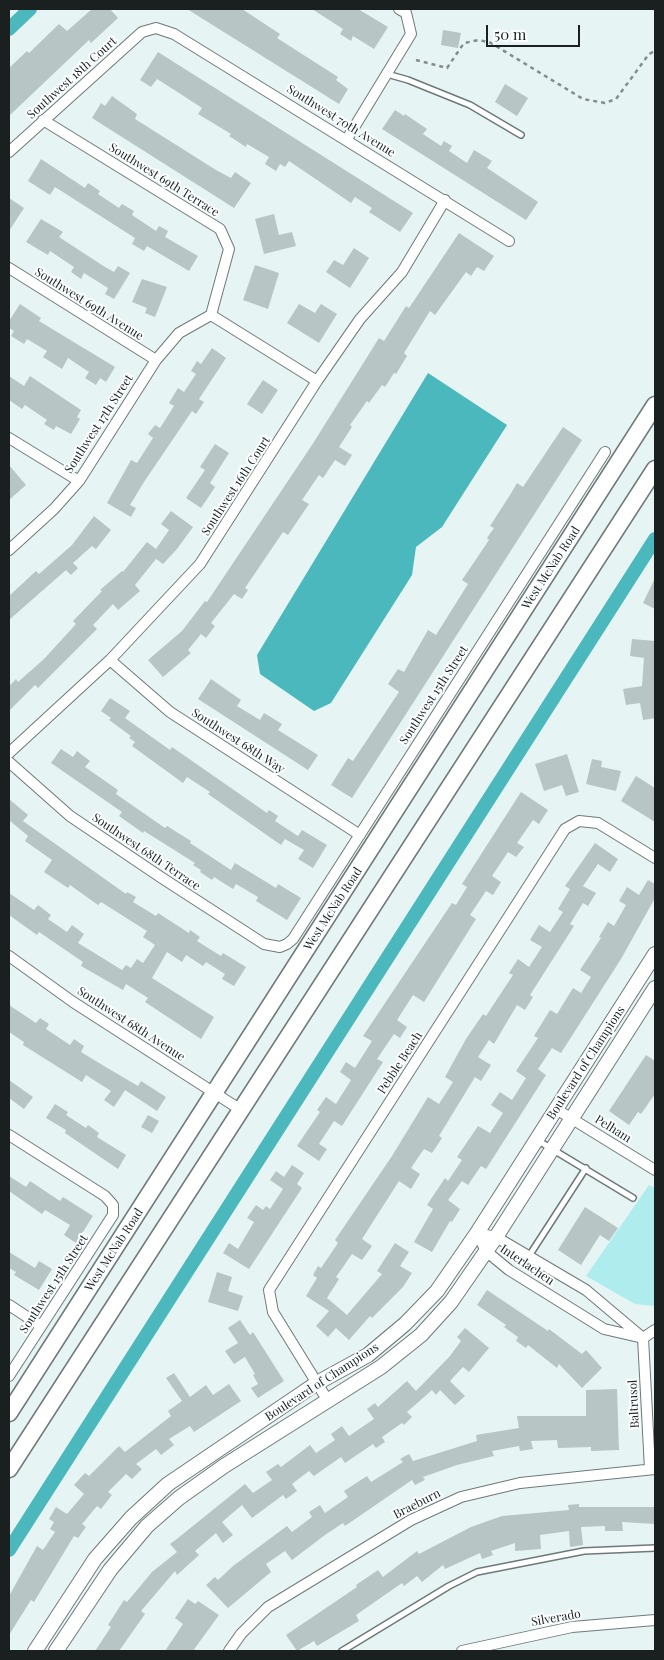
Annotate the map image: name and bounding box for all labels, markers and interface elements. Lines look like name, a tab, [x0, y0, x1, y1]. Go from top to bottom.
scale bar	[489, 15, 583, 47]
text: 50 m	[494, 24, 526, 44]
street label: Southwest 18th Court	[24, 34, 120, 122]
street label: Southwest 70th Avenue	[284, 82, 398, 160]
street label: Southwest 69th Terrace	[106, 140, 222, 220]
street label: Southwest 69th Avenue	[32, 265, 146, 343]
street label: Southwest 17th Street	[62, 372, 136, 476]
street label: Southwest 16th Court	[199, 434, 273, 538]
street label: West McNab Road	[519, 524, 583, 612]
street label: Southwest 15th Street	[397, 643, 471, 747]
street label: Southwest 68th Way	[189, 706, 287, 776]
street label: Southwest 68th Terrace	[89, 810, 203, 894]
street label: West McNab Road	[301, 865, 365, 953]
street label: Southwest 68th Avenue	[75, 984, 187, 1064]
street label: Boulevard of Champions	[544, 1004, 628, 1122]
street label: Pebble Beach	[375, 1029, 425, 1097]
street label: Pelham	[592, 1112, 634, 1146]
street label: West McNab Road	[82, 1206, 146, 1294]
street label: Southwest 15th Street	[17, 1232, 91, 1336]
street label: Interlachen	[497, 1242, 557, 1288]
street label: Boulevard of Champions	[263, 1340, 381, 1424]
street label: Baltrusol	[626, 1379, 642, 1429]
street label: Braeburn	[391, 1486, 443, 1522]
street label: Silverado	[530, 1607, 582, 1629]

